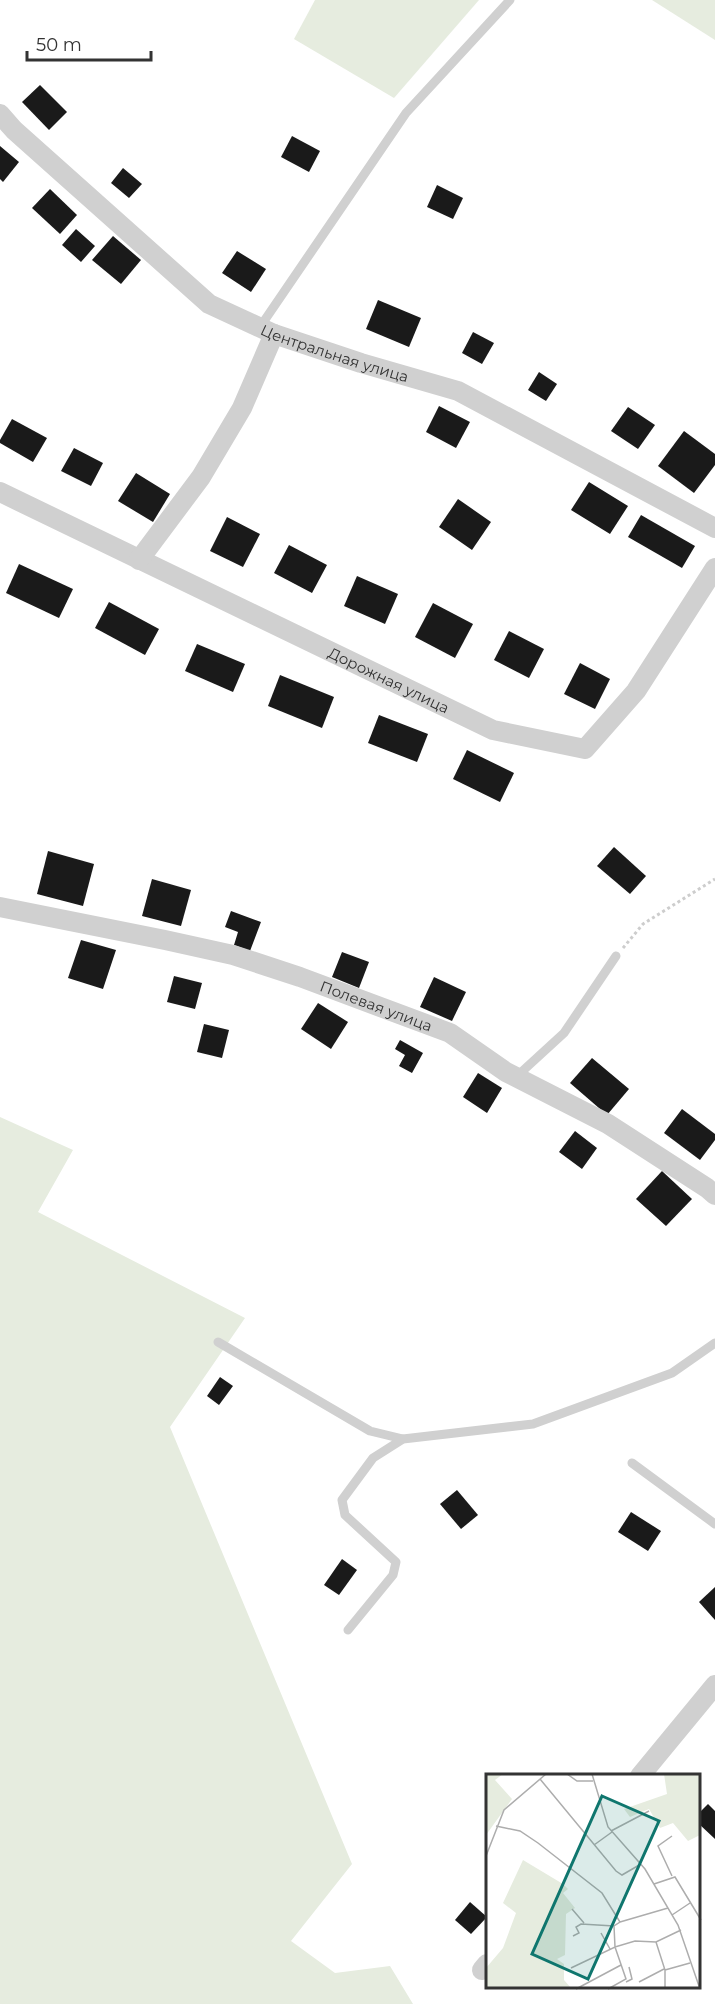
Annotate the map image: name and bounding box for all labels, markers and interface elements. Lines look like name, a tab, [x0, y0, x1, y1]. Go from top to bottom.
scale bar	[27, 24, 152, 62]
text: 50 m	[36, 34, 82, 56]
street label: Центральная улица	[258, 320, 411, 386]
street label: Дорожная улица	[325, 643, 453, 717]
street label: Полевая улица	[318, 976, 435, 1035]
inset map	[486, 1774, 700, 1989]

